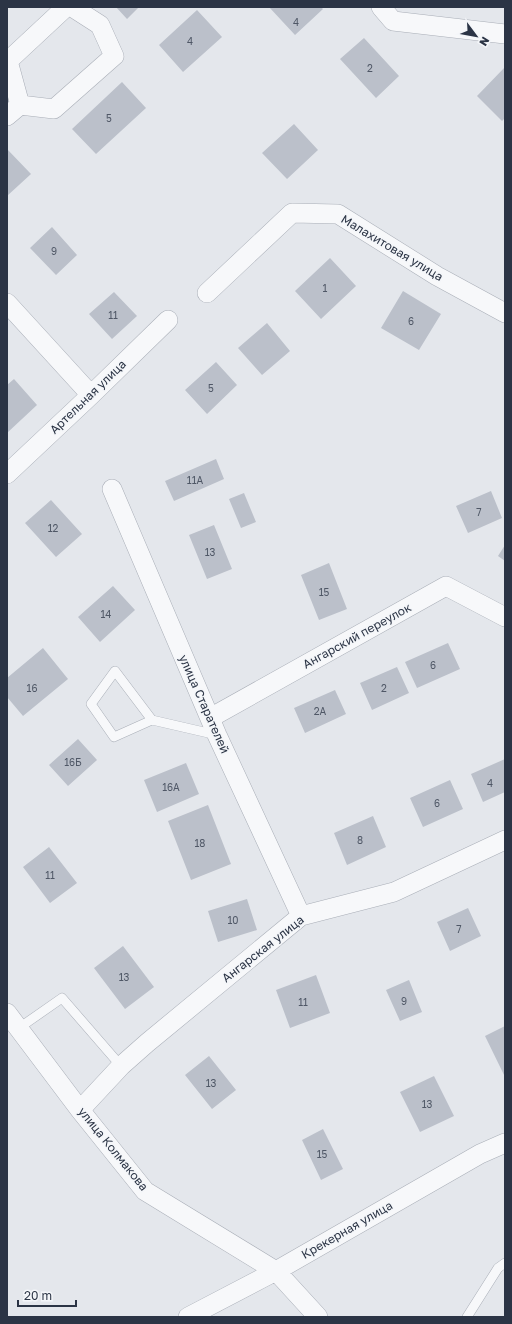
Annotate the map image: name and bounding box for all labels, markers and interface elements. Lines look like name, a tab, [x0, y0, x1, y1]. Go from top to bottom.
house number: 4	[293, 16, 299, 28]
north arrow	[456, 16, 496, 56]
house number: 4	[187, 35, 193, 47]
text: N	[477, 35, 493, 49]
house number: 2	[367, 62, 373, 74]
house number: 5	[106, 112, 112, 124]
street label: Малахитовая улица	[339, 211, 446, 284]
house number: 9	[51, 245, 57, 257]
house number: 1	[323, 282, 328, 294]
house number: 11	[108, 309, 118, 321]
house number: 6	[408, 315, 414, 327]
street label: Артельная улица	[46, 356, 129, 437]
house number: 5	[208, 382, 214, 394]
house number: 11А	[187, 474, 203, 486]
house number: 7	[476, 506, 482, 518]
house number: 12	[48, 522, 59, 534]
house number: 13	[205, 546, 215, 558]
house number: 15	[319, 586, 330, 598]
street label: Ангарский переулок	[300, 599, 414, 672]
house number: 14	[101, 608, 111, 620]
street label: улица Старателей	[176, 652, 233, 756]
house number: 6	[430, 659, 436, 671]
house number: 16	[27, 682, 37, 694]
house number: 2	[381, 682, 387, 694]
house number: 2А	[314, 705, 327, 717]
house number: 16Б	[64, 756, 82, 768]
house number: 4	[487, 777, 493, 789]
house number: 16А	[162, 781, 180, 793]
house number: 6	[434, 797, 440, 809]
house number: 8	[357, 834, 363, 846]
house number: 18	[195, 837, 205, 849]
house number: 11	[45, 869, 55, 881]
street label: Ангарская улица	[219, 912, 307, 985]
house number: 10	[227, 914, 239, 926]
house number: 7	[456, 923, 462, 935]
house number: 13	[119, 971, 129, 983]
house number: 9	[401, 995, 407, 1007]
house number: 11	[298, 996, 308, 1008]
house number: 13	[206, 1077, 216, 1089]
house number: 13	[422, 1098, 432, 1110]
street label: улица Колмакова	[75, 1104, 152, 1194]
house number: 15	[317, 1148, 328, 1160]
street label: Крекерная улица	[298, 1197, 395, 1262]
scale bar	[18, 1282, 76, 1308]
text: 20 m	[24, 1288, 52, 1303]

